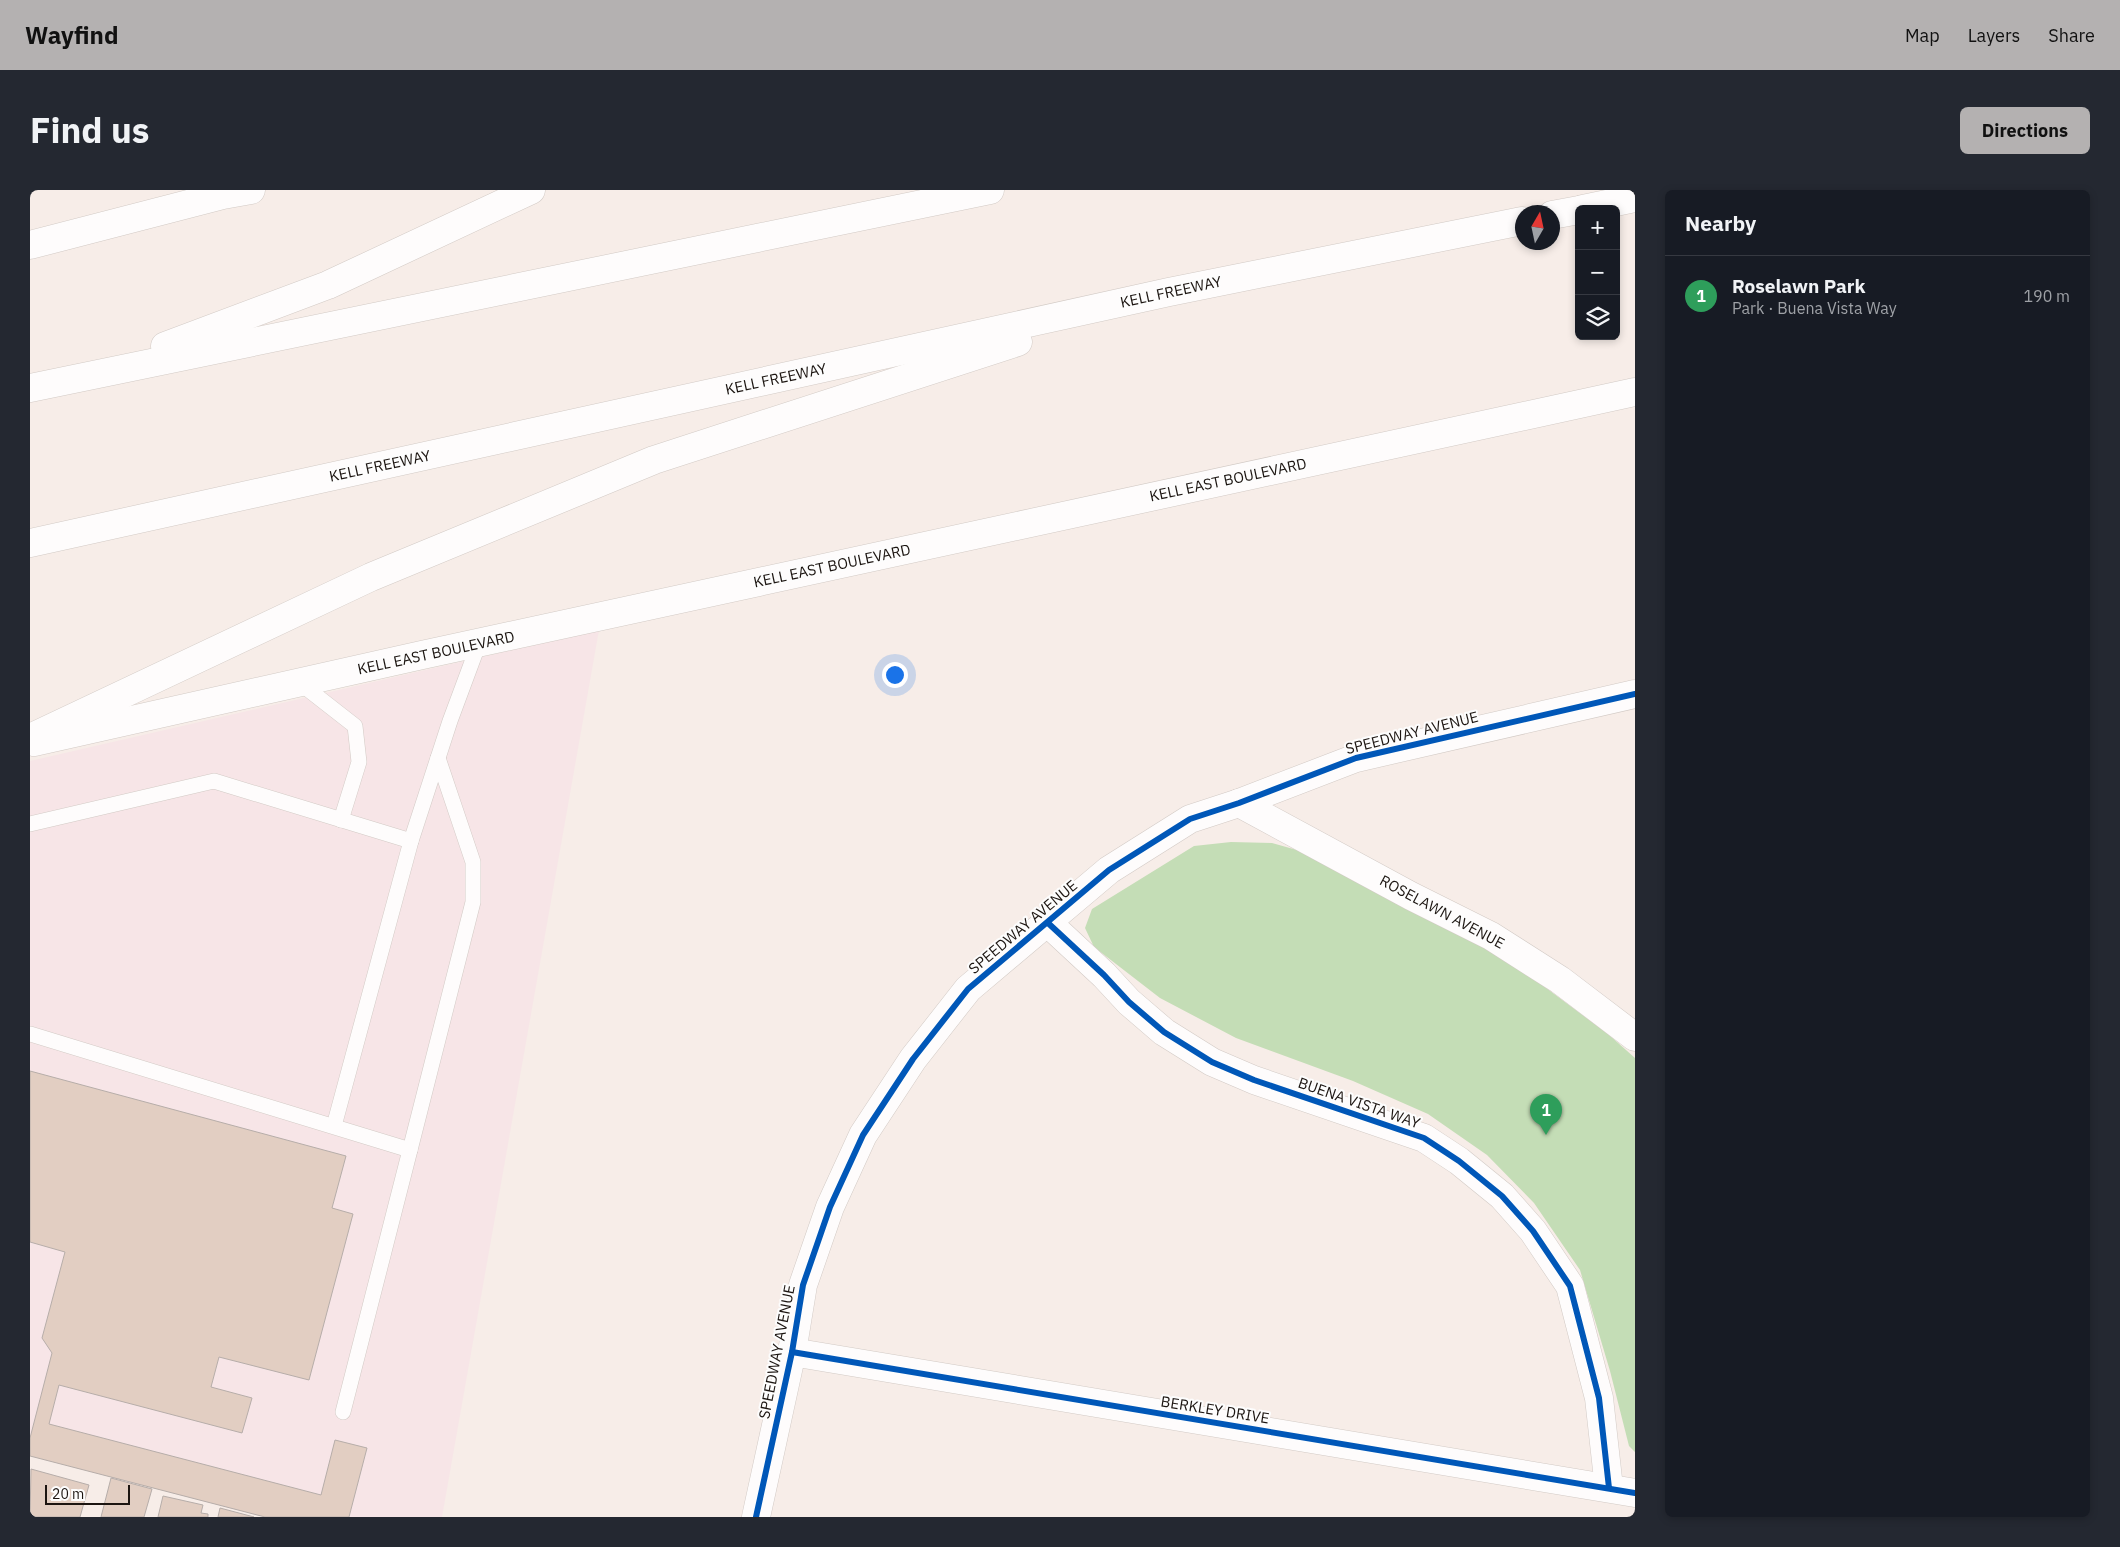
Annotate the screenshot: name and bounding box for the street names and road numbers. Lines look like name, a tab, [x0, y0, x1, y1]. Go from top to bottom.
street label: KELL FREEWAY	[1118, 271, 1223, 312]
street label: KELL FREEWAY	[723, 358, 828, 399]
street label: KELL FREEWAY	[327, 445, 432, 486]
street label: KELL EAST BOULEVARD	[1148, 454, 1308, 505]
street label: KELL EAST BOULEVARD	[752, 540, 912, 591]
street label: KELL EAST BOULEVARD	[356, 627, 516, 678]
street label: SPEEDWAY AVENUE	[1343, 707, 1480, 758]
street label: ROSELAWN AVENUE	[1376, 871, 1508, 953]
street label: SPEEDWAY AVENUE	[964, 876, 1081, 978]
street label: BUENA VISTA WAY	[1296, 1073, 1423, 1132]
street label: SPEEDWAY AVENUE	[754, 1283, 799, 1421]
street label: BERKLEY DRIVE	[1159, 1392, 1271, 1427]

